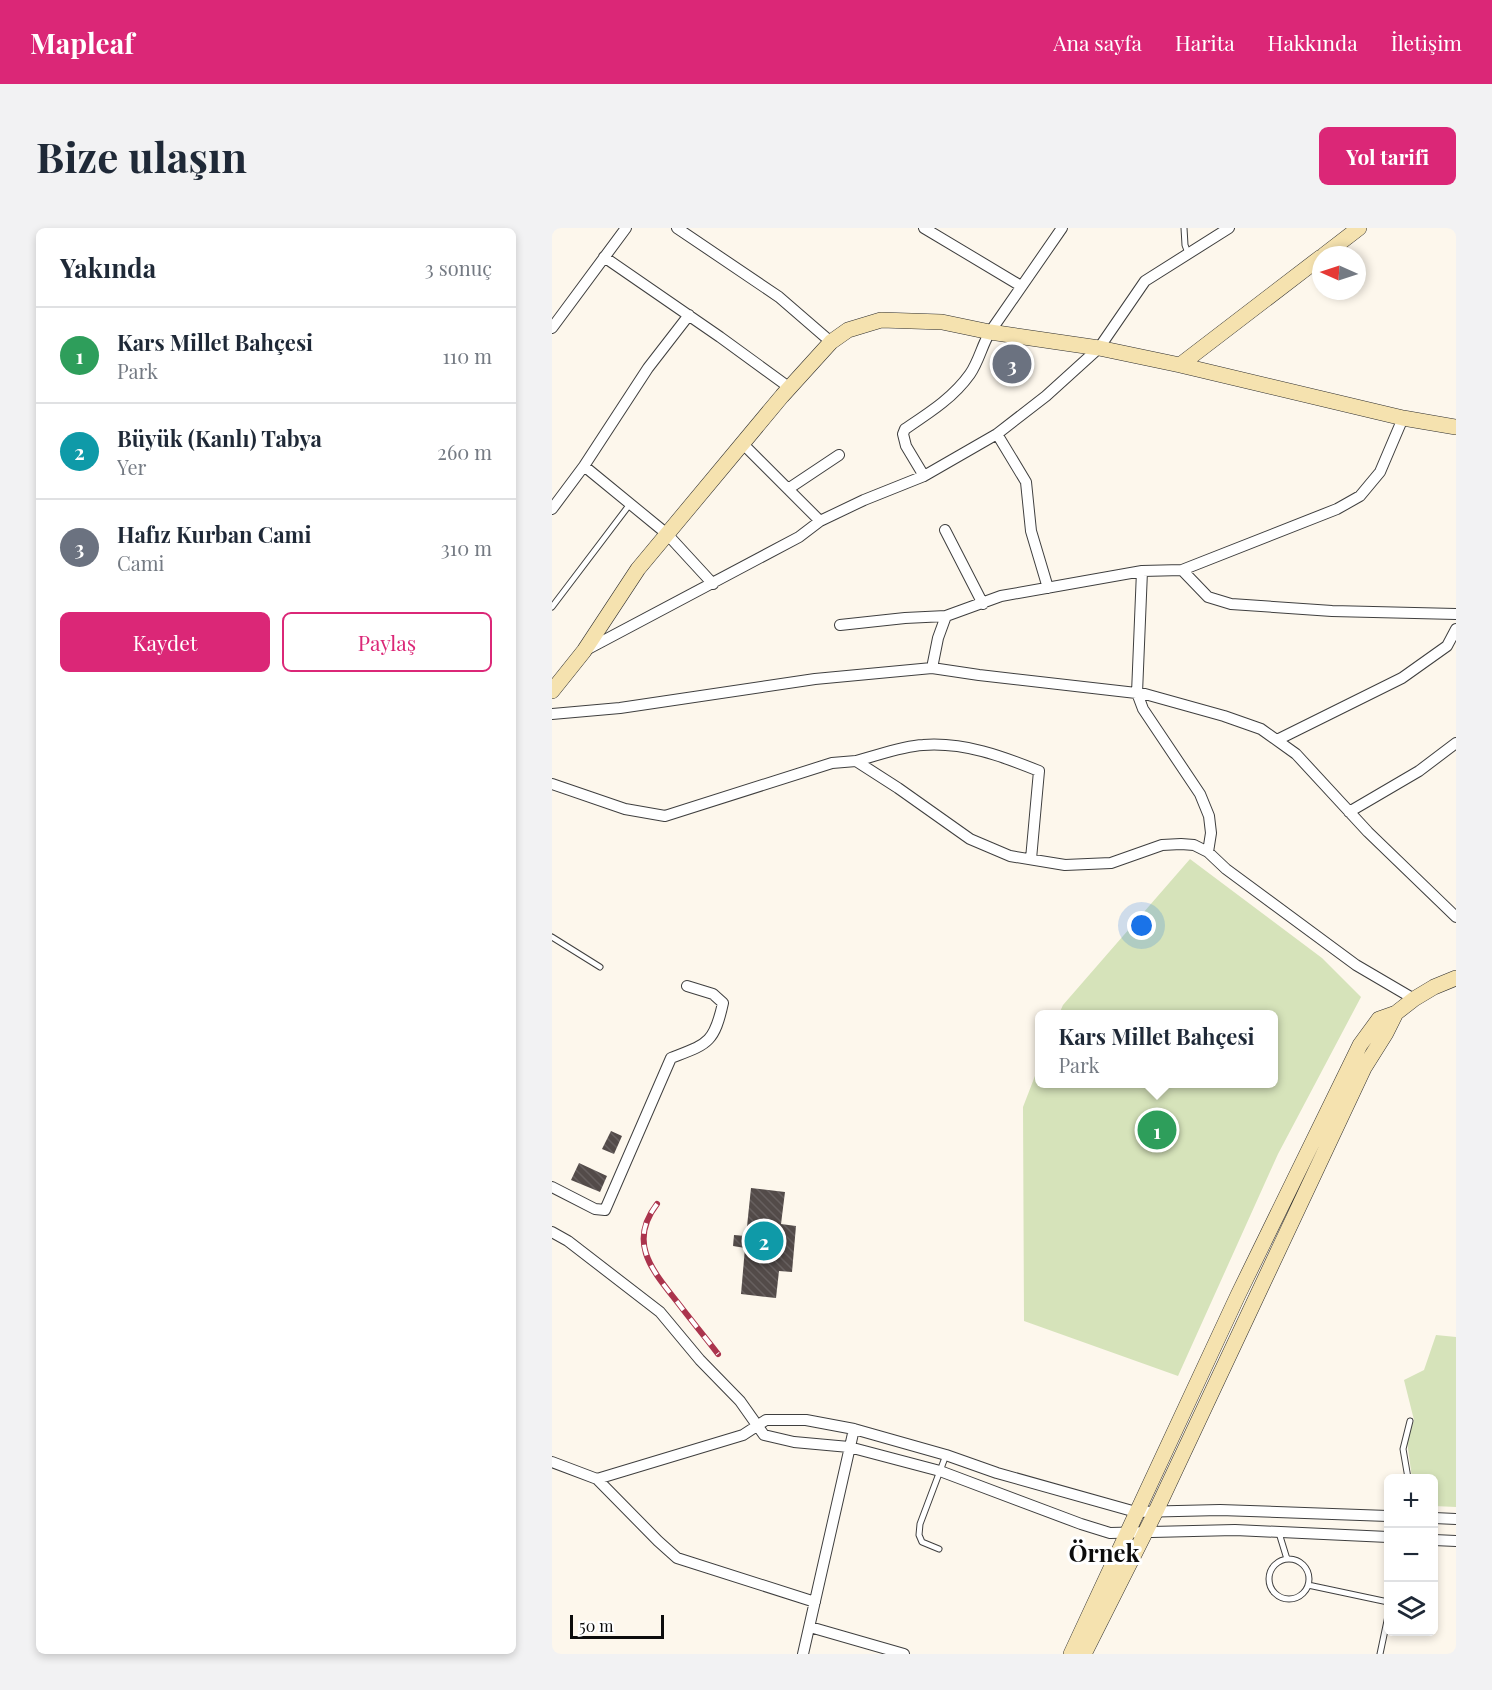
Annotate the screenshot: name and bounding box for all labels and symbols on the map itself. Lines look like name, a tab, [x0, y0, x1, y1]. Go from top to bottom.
north arrow	[1312, 246, 1366, 300]
pin: 3	[992, 342, 1032, 386]
your location	[1127, 911, 1156, 940]
pin: 1	[1138, 1108, 1176, 1152]
pin: 2	[744, 1218, 784, 1264]
district label: Örnek	[1068, 1536, 1141, 1568]
scale bar	[570, 1612, 664, 1640]

